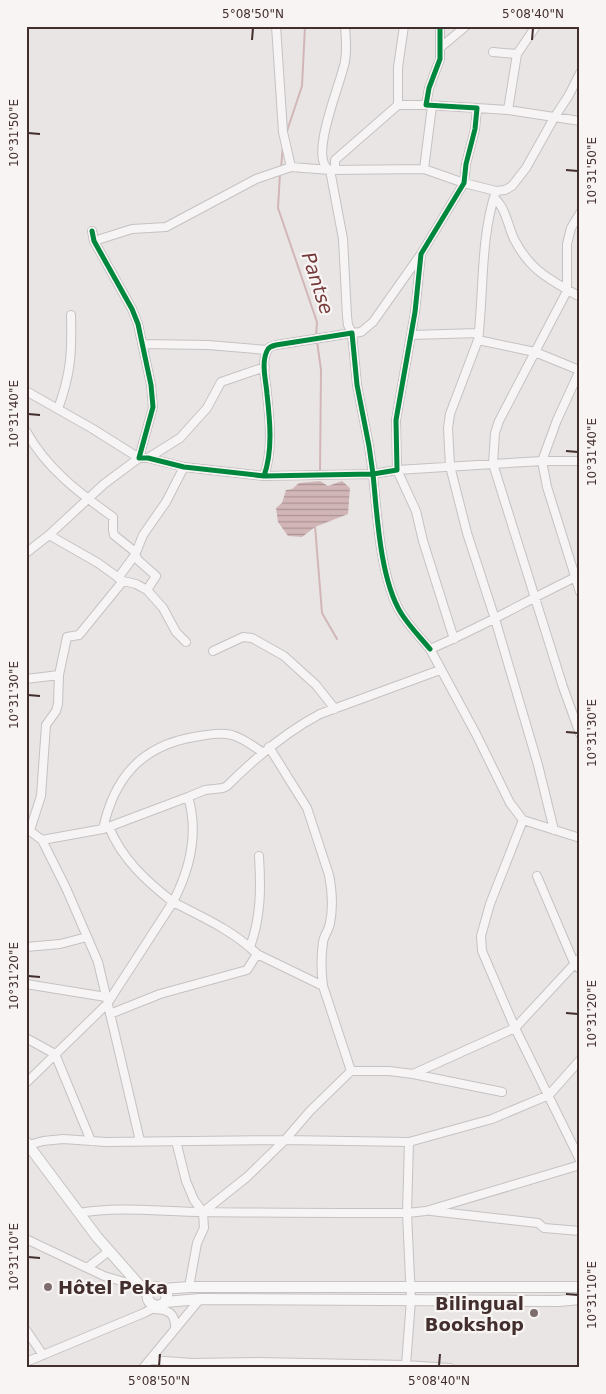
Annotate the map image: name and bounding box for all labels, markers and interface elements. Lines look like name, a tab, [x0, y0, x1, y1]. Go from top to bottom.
text: 5°08'50"N	[222, 7, 284, 21]
text: 5°08'40"N	[502, 7, 564, 21]
text: 10°31'50"E	[7, 99, 21, 167]
text: 10°31'50"E	[585, 137, 599, 205]
water label: Pantse	[298, 249, 338, 317]
text: 10°31'40"E	[7, 380, 21, 448]
text: 10°31'40"E	[585, 418, 599, 486]
text: 10°31'30"E	[7, 661, 21, 729]
text: 10°31'30"E	[585, 699, 599, 767]
text: 10°31'20"E	[7, 942, 21, 1010]
text: 10°31'20"E	[585, 980, 599, 1048]
text: 10°31'10"E	[7, 1223, 21, 1291]
text: 10°31'10"E	[585, 1261, 599, 1329]
place label: Hôtel Peka	[58, 1277, 168, 1298]
marker: Hôtel Peka	[42, 1281, 54, 1293]
place label: Bilingual Bookshop	[425, 1293, 524, 1335]
marker: Bilingual Bookshop	[528, 1307, 540, 1319]
text: 5°08'50"N	[128, 1374, 190, 1388]
text: 5°08'40"N	[408, 1374, 470, 1388]

